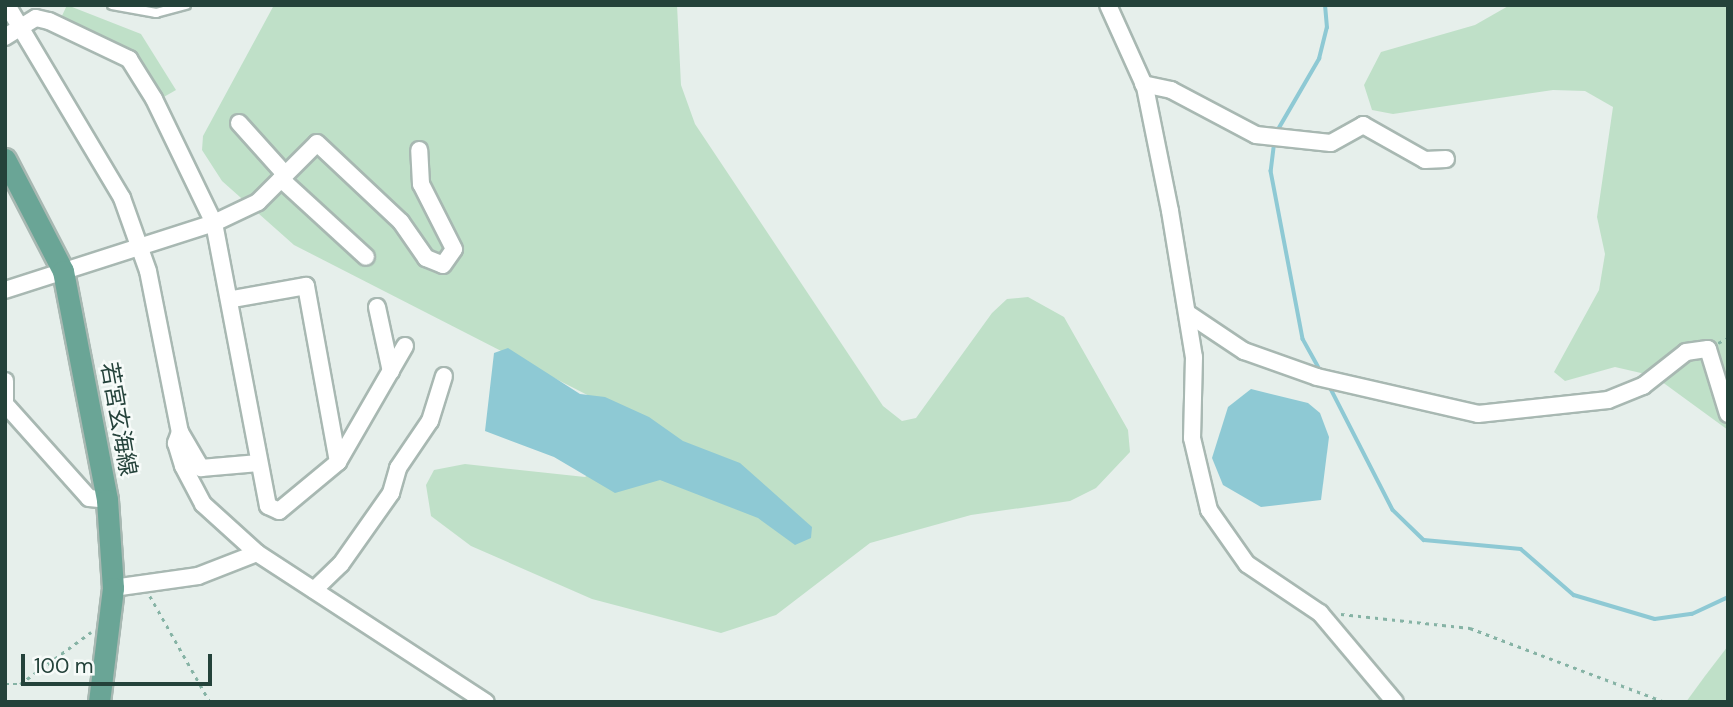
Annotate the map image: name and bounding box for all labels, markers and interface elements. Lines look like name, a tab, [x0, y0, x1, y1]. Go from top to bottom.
street label: 若宮玄海線	[95, 360, 143, 478]
scale bar	[24, 640, 215, 684]
text: 100 m	[34, 652, 94, 680]

